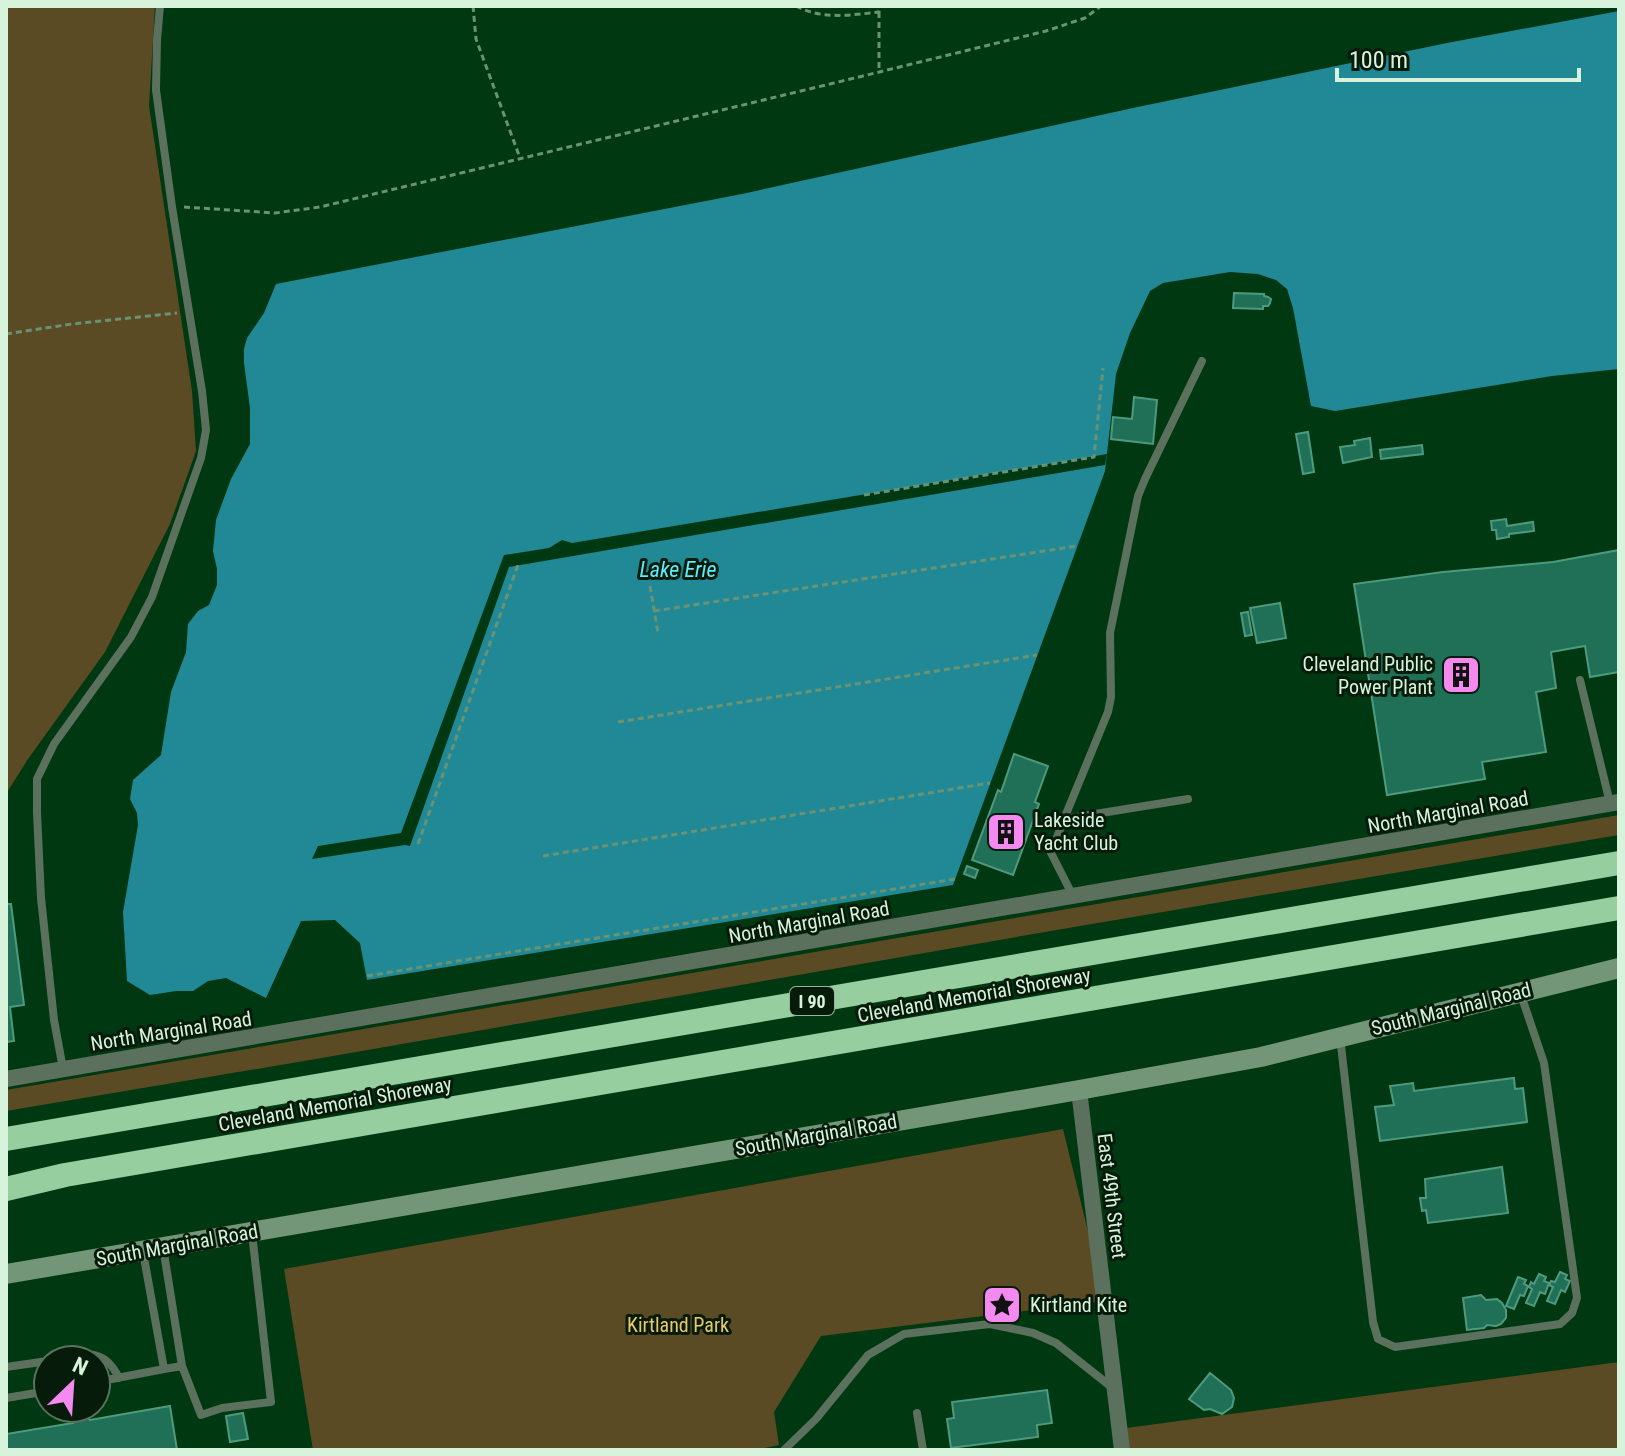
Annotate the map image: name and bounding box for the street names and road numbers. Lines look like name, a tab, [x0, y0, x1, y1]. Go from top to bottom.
street label: North Marginal Road	[1366, 786, 1530, 838]
street label: North Marginal Road	[727, 896, 891, 948]
street label: Cleveland Memorial Shoreway	[855, 963, 1093, 1027]
street label: South Marginal Road	[1369, 978, 1533, 1040]
road number: I 90	[790, 987, 834, 1015]
street label: North Marginal Road	[89, 1006, 253, 1056]
street label: Cleveland Memorial Shoreway	[216, 1072, 454, 1136]
street label: South Marginal Road	[733, 1109, 899, 1161]
street label: East 49th Street	[1092, 1132, 1132, 1260]
street label: South Marginal Road	[94, 1219, 260, 1271]

